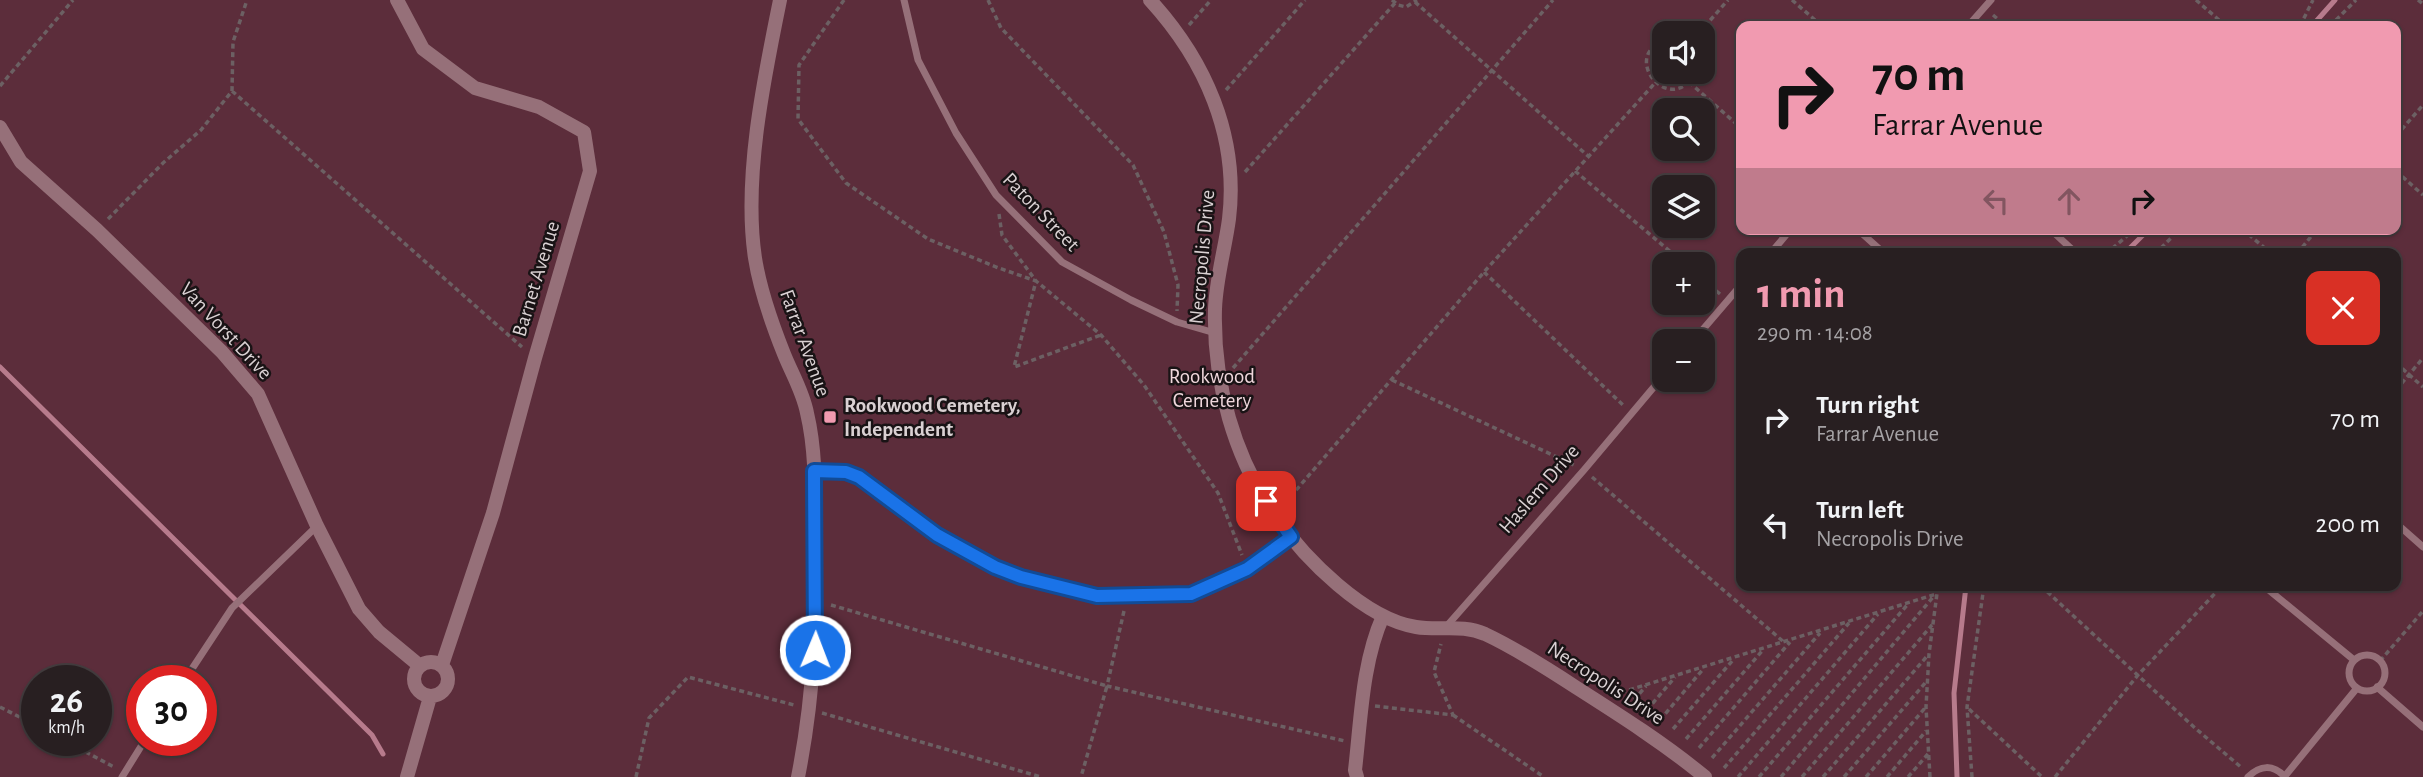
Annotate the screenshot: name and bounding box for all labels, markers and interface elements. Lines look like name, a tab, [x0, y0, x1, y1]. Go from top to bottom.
map controls	[1652, 21, 1715, 392]
button: sound	[1652, 21, 1715, 84]
icon: right	[1757, 49, 1848, 140]
text: 70 m	[1872, 51, 1966, 100]
button: search	[1652, 98, 1715, 161]
text: Farrar Avenue	[1872, 109, 2043, 141]
street label: Paton Street	[999, 169, 1084, 256]
button: layers	[1652, 175, 1715, 238]
icon: left	[1977, 182, 2015, 220]
icon: ahead	[2050, 182, 2088, 220]
icon: right	[2123, 182, 2161, 220]
street label: Necropolis Drive	[1186, 189, 1218, 325]
street label: Barnet Avenue	[508, 219, 564, 339]
button: +	[1652, 252, 1715, 315]
button: close	[2306, 271, 2380, 345]
text: 1 min	[1757, 273, 1846, 315]
street label: Van Vorst Drive	[176, 279, 276, 383]
street label: Farrar Avenue	[776, 287, 834, 399]
text: 290 m · 14:08	[1757, 322, 1873, 345]
button: −	[1652, 329, 1715, 392]
park label: Rookwood Cemetery	[1169, 366, 1255, 411]
text: Turn right	[1816, 392, 1919, 418]
place label: Rookwood Cemetery, Independent	[844, 395, 1021, 440]
icon: right	[1757, 401, 1795, 439]
text: 70 m	[2330, 406, 2380, 432]
marker: Rookwood Cemetery, Independent	[822, 409, 838, 425]
text: Farrar Avenue	[1816, 423, 1939, 446]
street label: Haslem Drive	[1495, 441, 1583, 537]
pin	[1236, 471, 1296, 531]
icon: arrive	[1247, 482, 1285, 520]
text: Turn left	[1816, 497, 1904, 523]
icon: left	[1757, 506, 1795, 544]
text: 200 m	[2316, 511, 2380, 537]
text: Necropolis Drive	[1816, 528, 1964, 551]
position arrow	[778, 613, 852, 687]
street label: Necropolis Drive	[1544, 637, 1668, 729]
speed limit sign: 30	[126, 665, 217, 756]
text: 26	[50, 684, 83, 719]
text: km/h	[48, 719, 85, 737]

